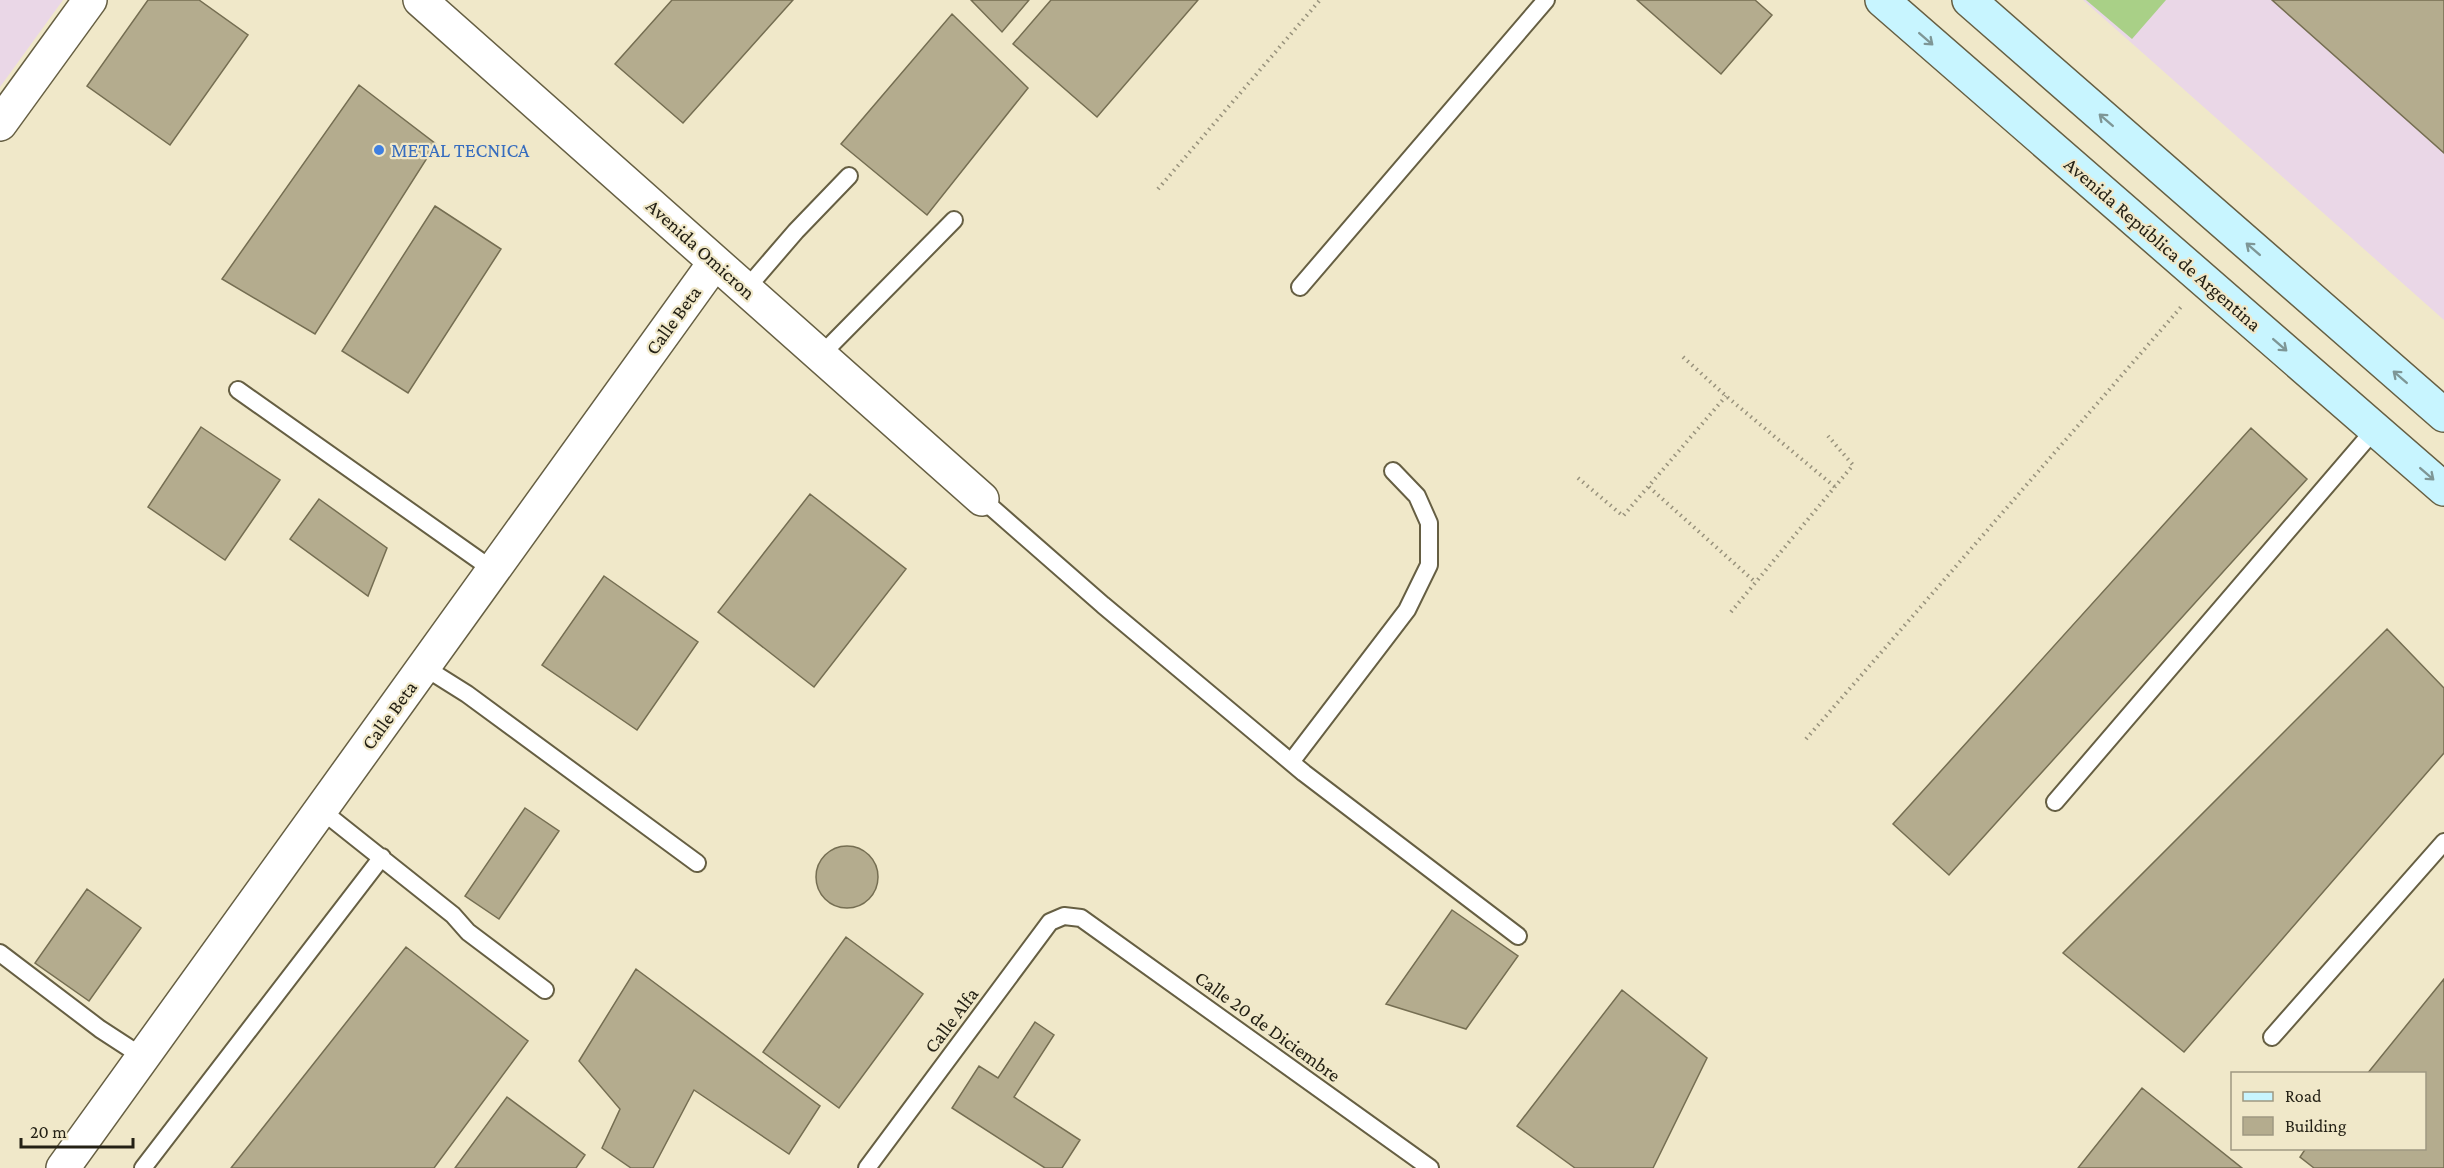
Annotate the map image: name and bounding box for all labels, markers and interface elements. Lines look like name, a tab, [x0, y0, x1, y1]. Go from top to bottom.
one-way arrow	[1918, 32, 1933, 46]
one-way arrow	[2099, 113, 2114, 127]
place label: METAL TECNICA	[391, 139, 530, 161]
marker: METAL TECNICA	[372, 143, 386, 157]
street label: Avenida República de Argentina	[2060, 153, 2266, 336]
street label: Avenida Omicron	[642, 194, 760, 304]
one-way arrow	[2245, 242, 2261, 255]
street label: Calle Beta	[641, 281, 705, 359]
one-way arrow	[2271, 338, 2287, 352]
one-way arrow	[2393, 370, 2408, 384]
one-way arrow	[2419, 467, 2435, 480]
street label: Calle Beta	[357, 676, 421, 754]
street label: Calle 20 de Diciembre	[1191, 966, 1345, 1086]
street label: Calle Alfa	[919, 983, 983, 1057]
legend	[2231, 1072, 2426, 1150]
text: Road	[2285, 1086, 2322, 1106]
scale bar	[21, 1111, 134, 1149]
text: Building	[2285, 1116, 2347, 1136]
text: 20 m	[30, 1122, 67, 1142]

